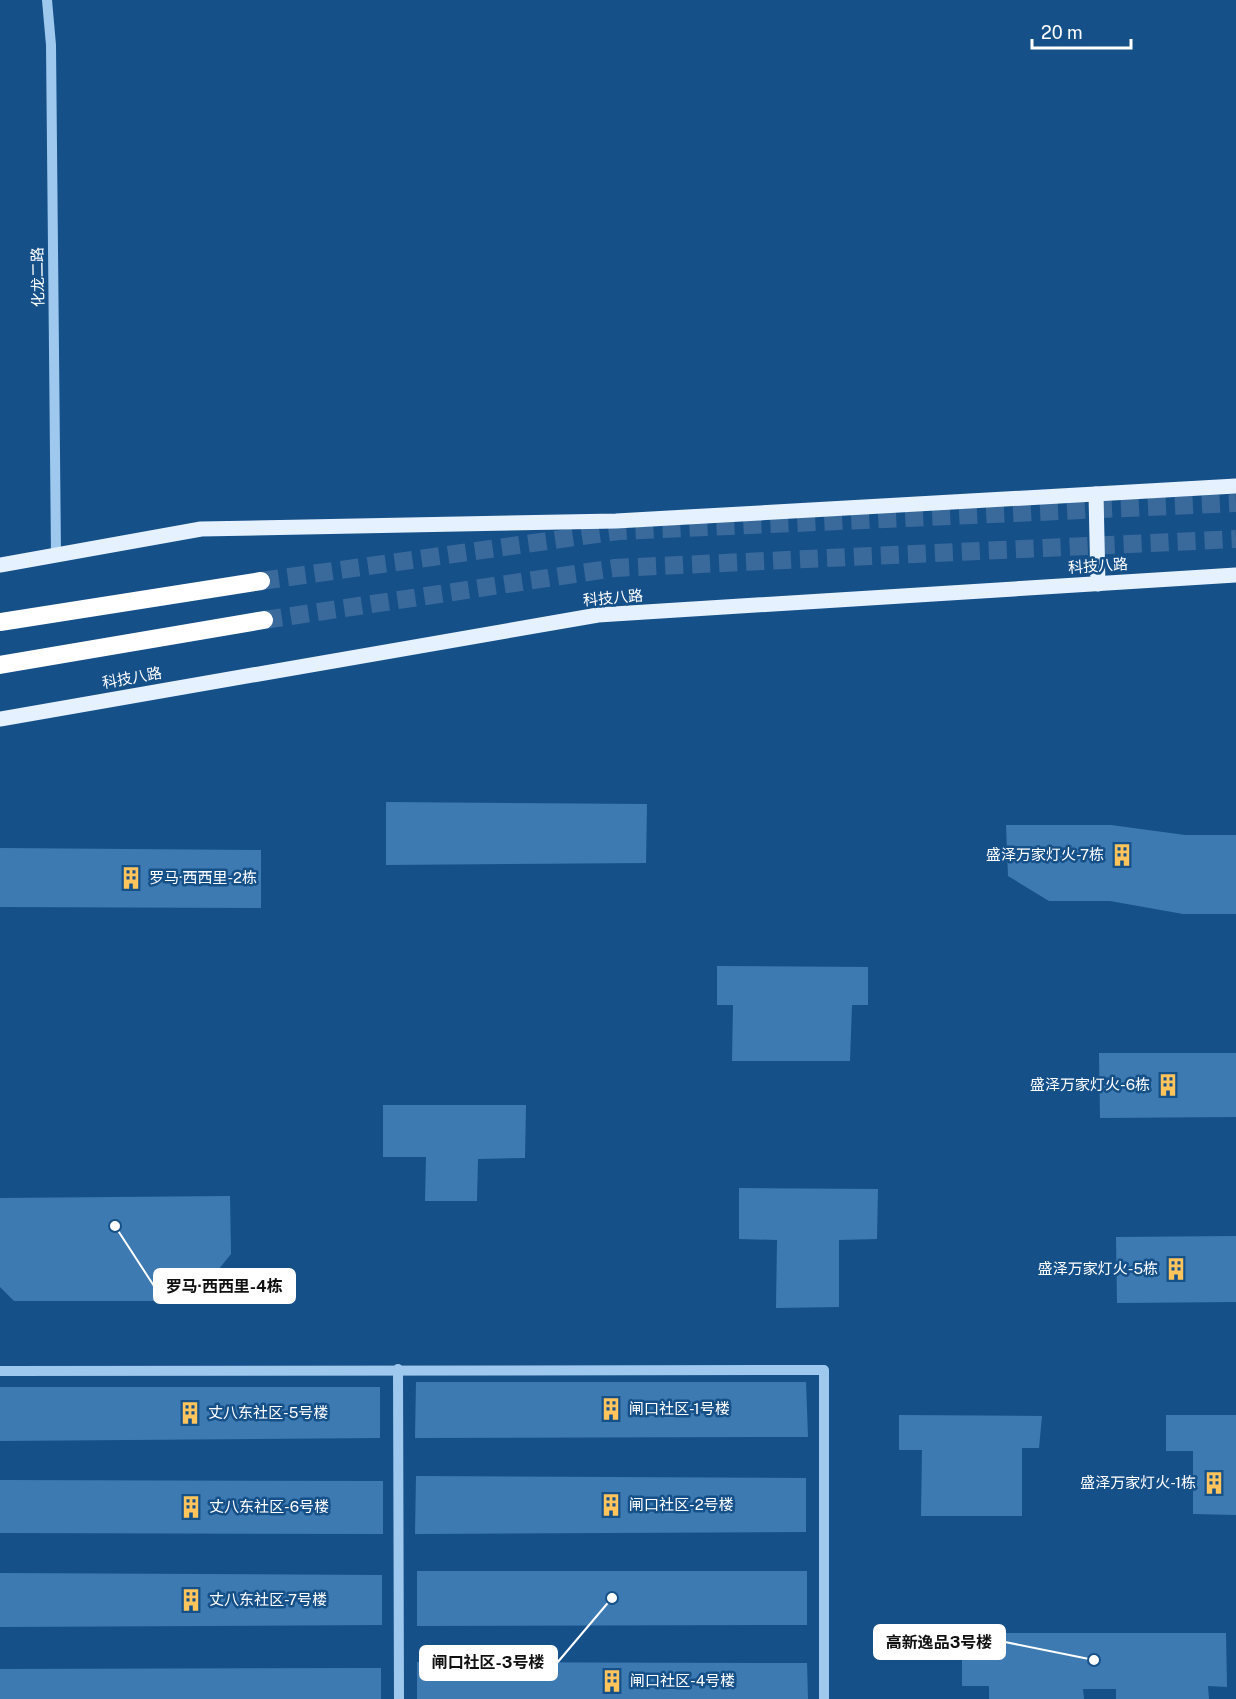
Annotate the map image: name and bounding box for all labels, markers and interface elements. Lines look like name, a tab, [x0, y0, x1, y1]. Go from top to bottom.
scale bar	[1032, 12, 1131, 50]
text: 20 m	[1041, 22, 1083, 43]
street label: 化龙二路	[28, 247, 47, 307]
street label: 科技八路	[1067, 555, 1128, 576]
street label: 科技八路	[582, 586, 644, 609]
street label: 科技八路	[101, 664, 163, 691]
building icon: 盛泽万家灯火-7栋	[1109, 842, 1135, 868]
place label: 盛泽万家灯火-7栋	[986, 846, 1104, 863]
building icon: 罗马·西西里-2栋	[118, 865, 144, 891]
place label: 罗马·西西里-2栋	[149, 869, 257, 886]
building icon: 盛泽万家灯火-6栋	[1155, 1072, 1181, 1098]
place label: 盛泽万家灯火-6栋	[1030, 1076, 1150, 1093]
building icon: 盛泽万家灯火-5栋	[1163, 1256, 1189, 1282]
place label: 盛泽万家灯火-5栋	[1038, 1260, 1158, 1277]
callout: 罗马·西西里-4栋	[154, 1269, 295, 1303]
text: 罗马·西西里-4栋	[166, 1277, 282, 1296]
building icon: 闸口社区-1号楼	[598, 1396, 624, 1422]
building icon: 丈八东社区-5号楼	[177, 1400, 203, 1426]
place label: 闸口社区-1号楼	[629, 1400, 730, 1417]
place label: 丈八东社区-5号楼	[208, 1404, 328, 1421]
building icon: 盛泽万家灯火-1栋	[1201, 1470, 1227, 1496]
place label: 盛泽万家灯火-1栋	[1080, 1474, 1196, 1491]
building icon: 闸口社区-2号楼	[598, 1492, 624, 1518]
building icon: 丈八东社区-6号楼	[178, 1494, 204, 1520]
place label: 闸口社区-2号楼	[629, 1496, 734, 1513]
place label: 丈八东社区-6号楼	[209, 1498, 329, 1515]
building icon: 丈八东社区-7号楼	[178, 1587, 204, 1613]
place label: 丈八东社区-7号楼	[209, 1591, 327, 1608]
callout: 高新逸品3号楼	[874, 1625, 1005, 1659]
text: 高新逸品3号楼	[886, 1633, 992, 1652]
callout: 闸口社区-3号楼	[420, 1646, 557, 1680]
text: 闸口社区-3号楼	[432, 1653, 544, 1672]
building icon: 闸口社区-4号楼	[599, 1668, 625, 1694]
place label: 闸口社区-4号楼	[630, 1672, 735, 1689]

